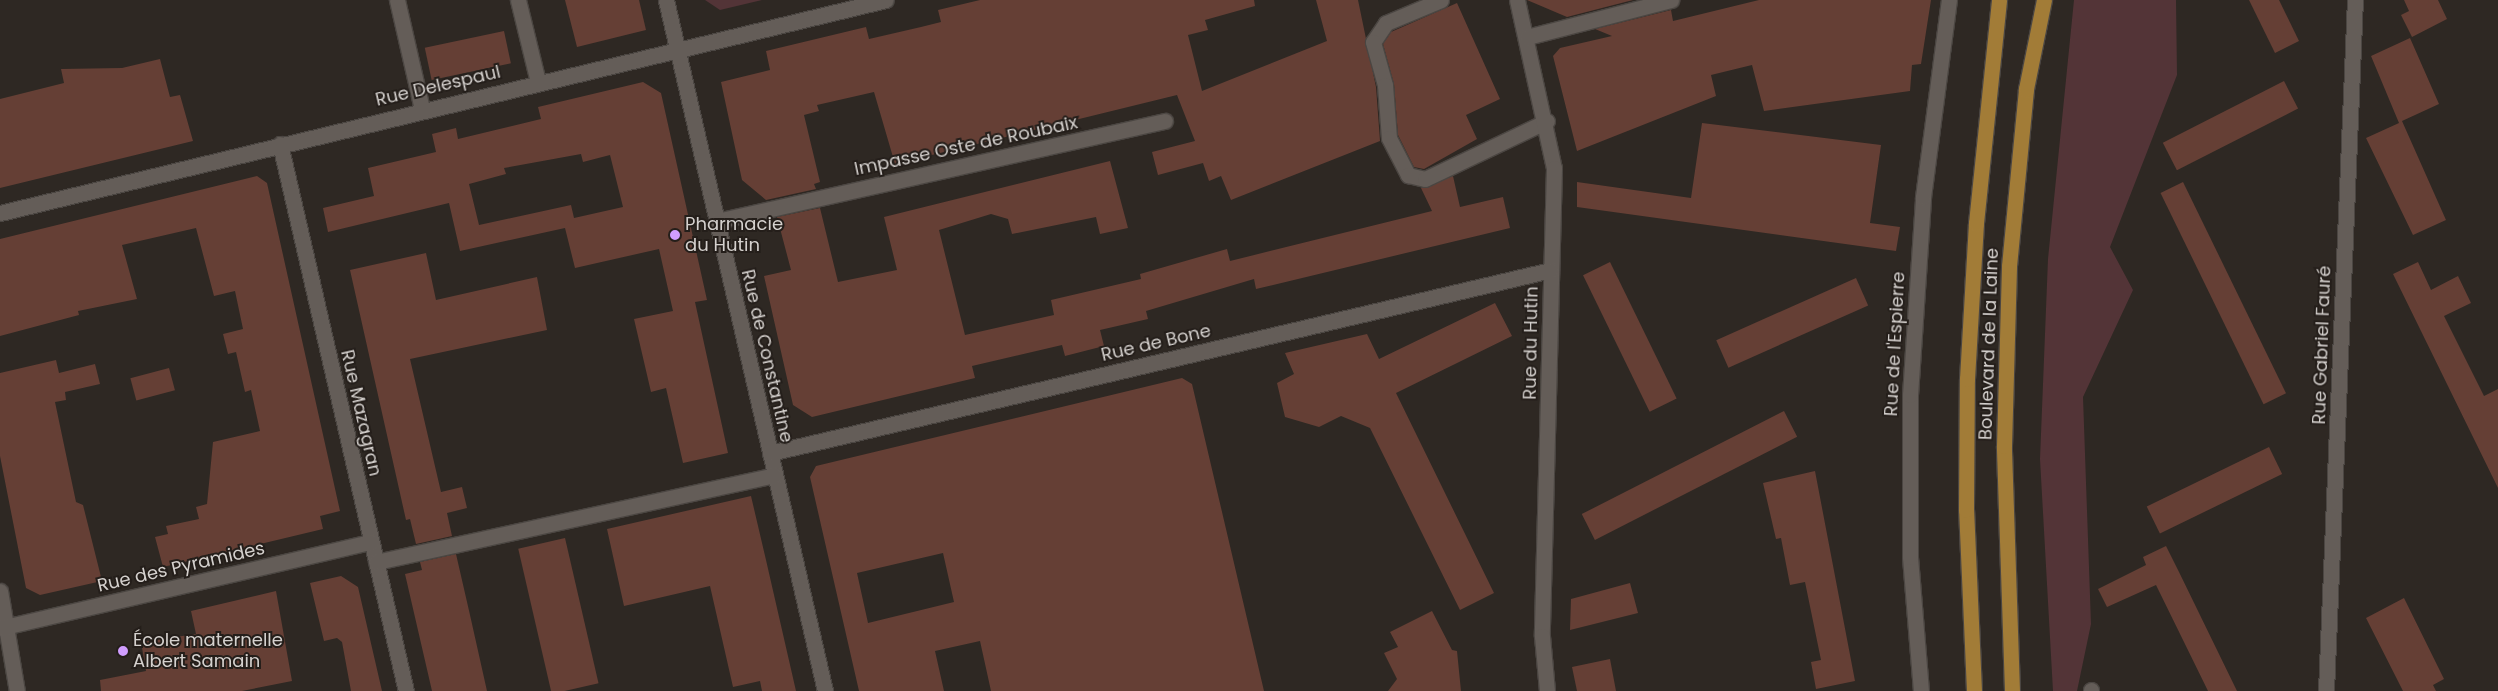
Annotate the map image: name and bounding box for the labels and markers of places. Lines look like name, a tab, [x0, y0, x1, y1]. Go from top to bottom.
place label: Pharmacie du Hutin	[685, 214, 783, 256]
marker: Pharmacie du Hutin	[669, 229, 681, 241]
place label: École maternelle Albert Samain	[133, 630, 283, 672]
marker: École maternelle Albert Samain	[117, 645, 129, 657]

